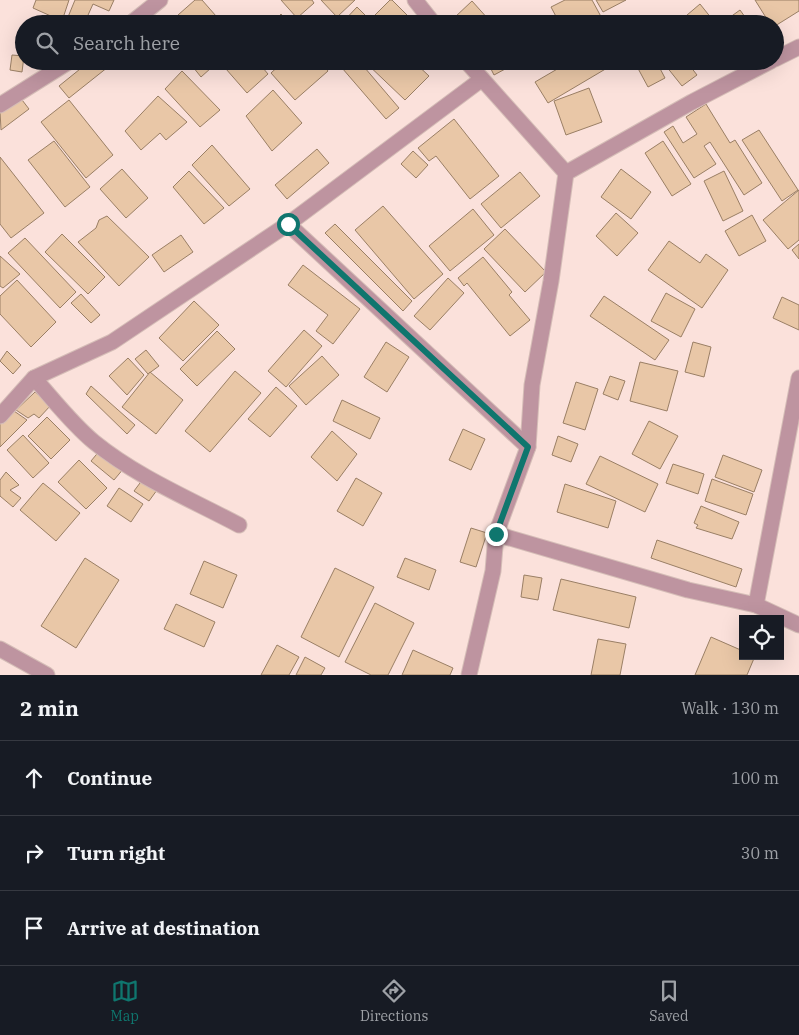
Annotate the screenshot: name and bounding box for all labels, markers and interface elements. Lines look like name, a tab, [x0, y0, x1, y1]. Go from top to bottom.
search box	[15, 15, 784, 70]
icon: search	[33, 29, 61, 57]
text: Search here	[73, 31, 180, 55]
route start	[277, 213, 300, 236]
route end	[485, 523, 508, 546]
map controls	[739, 615, 784, 660]
button: locate	[739, 615, 784, 660]
text: 2 min	[20, 694, 79, 722]
text: Walk · 130 m	[681, 698, 779, 718]
icon: ahead	[20, 764, 48, 792]
text: Continue	[67, 766, 152, 790]
text: 100 m	[731, 768, 779, 788]
icon: right	[20, 839, 48, 867]
text: Turn right	[67, 841, 165, 865]
text: 30 m	[741, 843, 779, 863]
icon: arrive	[20, 914, 48, 942]
text: Arrive at destination	[67, 916, 260, 940]
tab: Map	[111, 977, 139, 1025]
tab: Directions	[360, 977, 428, 1025]
tab: Saved	[649, 977, 688, 1025]

